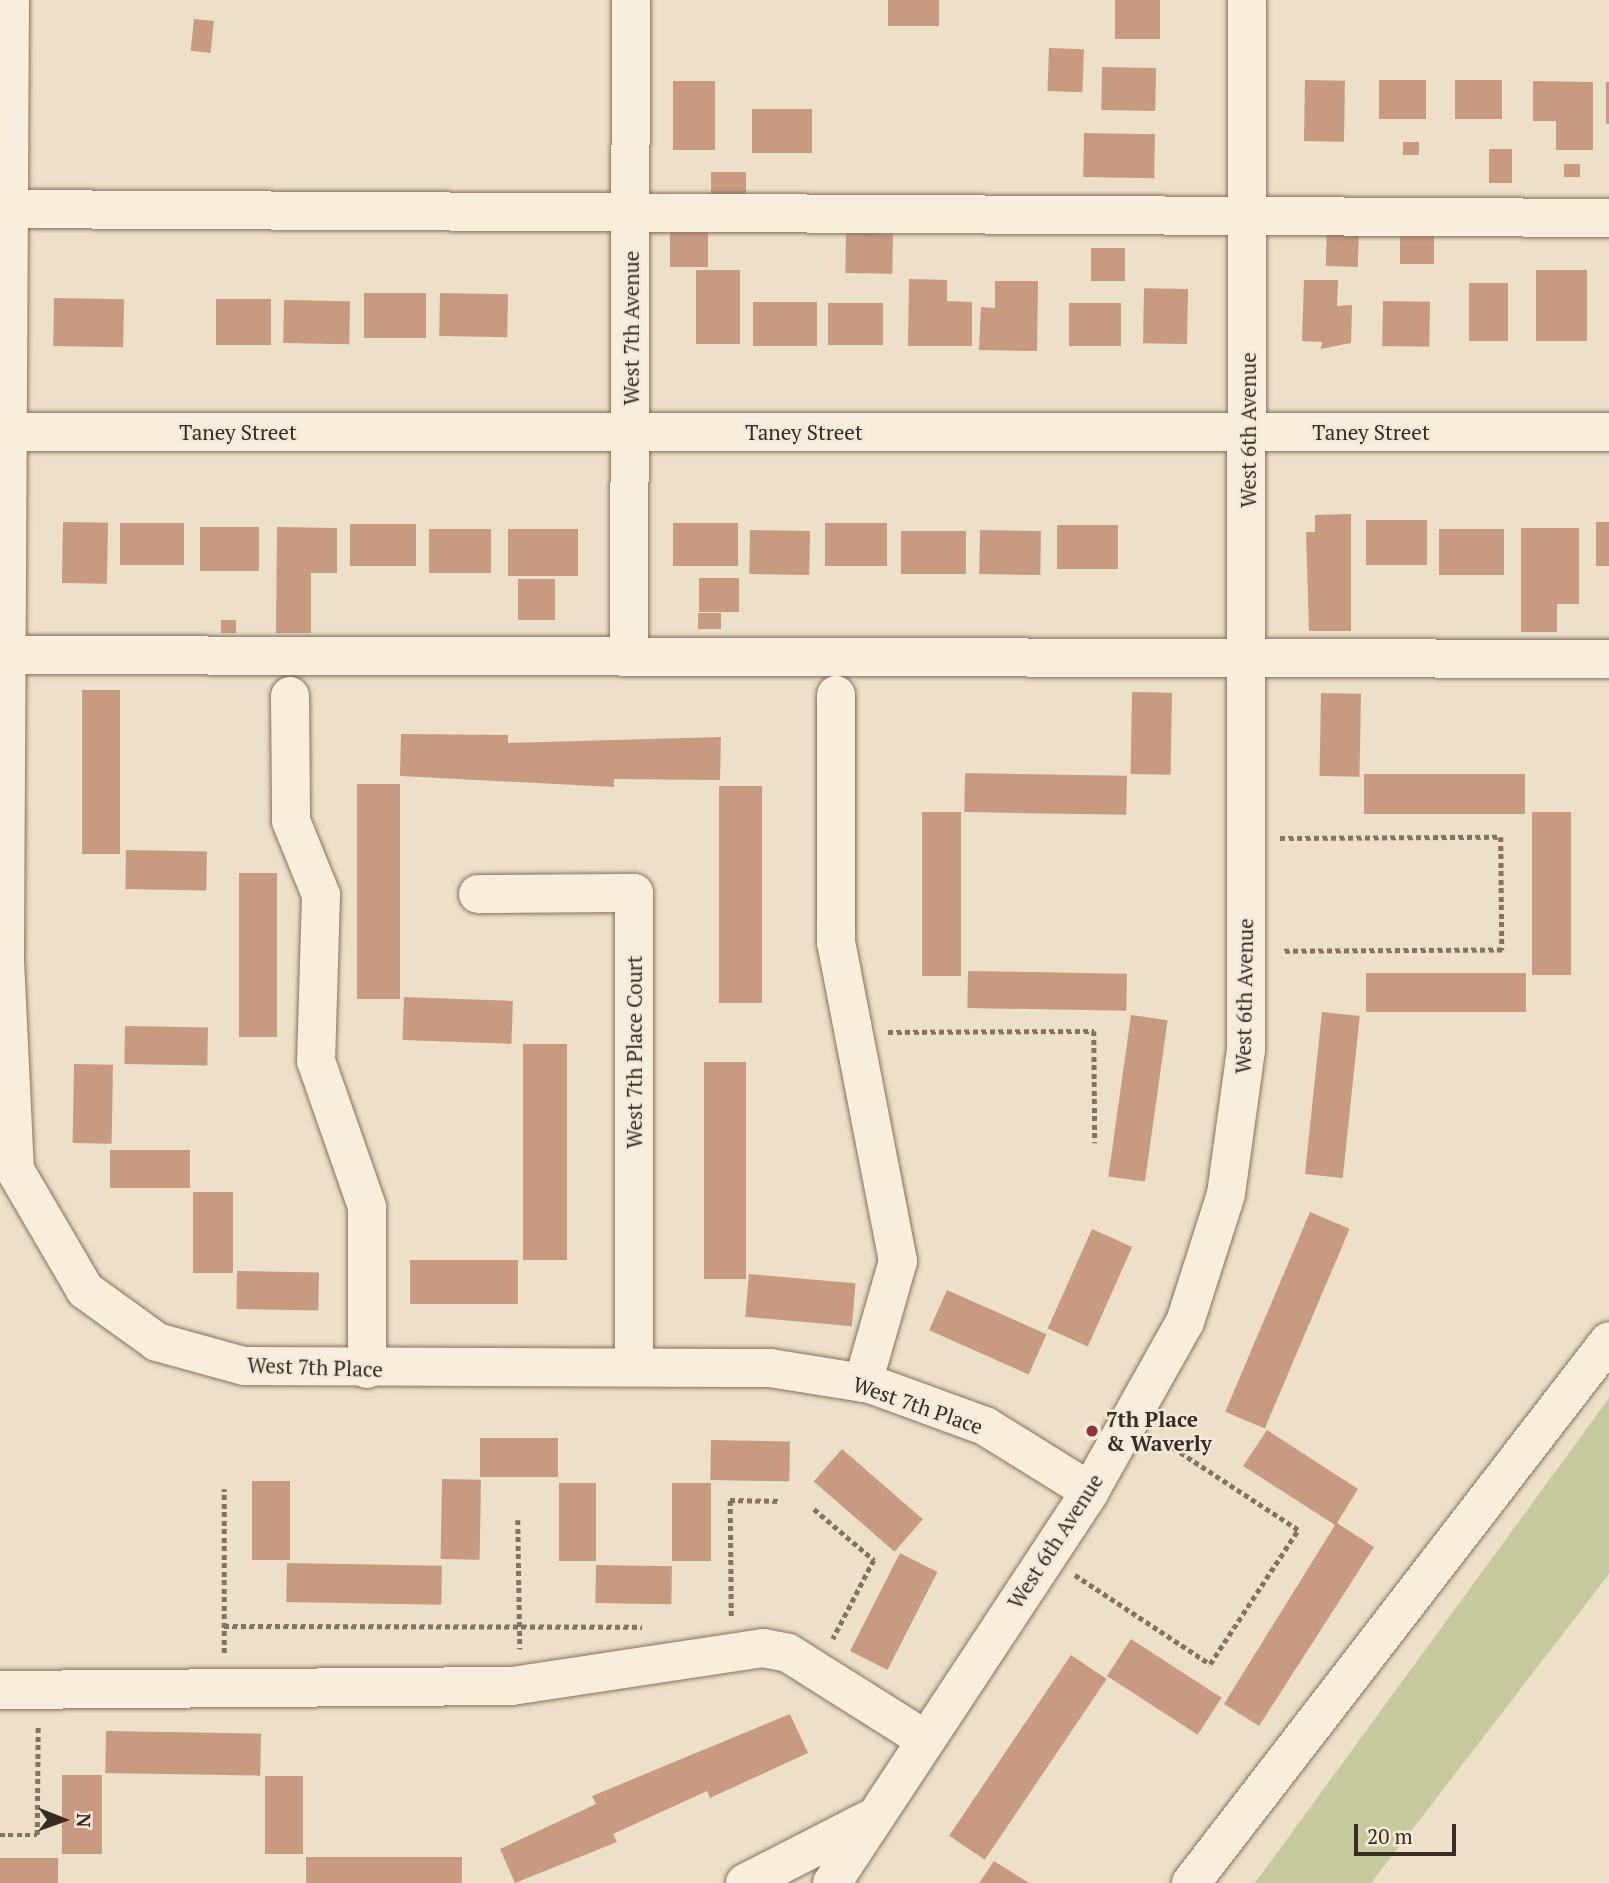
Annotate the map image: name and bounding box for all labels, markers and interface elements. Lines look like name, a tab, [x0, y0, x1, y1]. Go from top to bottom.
street label: West 7th Avenue	[618, 250, 644, 406]
street label: West 6th Avenue	[1235, 352, 1261, 508]
street label: Taney Street	[179, 419, 297, 445]
street label: Taney Street	[745, 419, 863, 445]
street label: Taney Street	[1312, 419, 1430, 445]
street label: West 6th Avenue	[1230, 918, 1258, 1074]
street label: West 7th Place Court	[621, 955, 647, 1149]
street label: West 7th Place	[247, 1352, 383, 1382]
street label: West 7th Place	[850, 1371, 986, 1439]
place label: 7th Place & Waverly	[1106, 1406, 1212, 1456]
marker: 7th Place & Waverly	[1084, 1423, 1100, 1439]
street label: West 6th Avenue	[1002, 1469, 1108, 1613]
north arrow	[28, 1785, 98, 1855]
scale bar	[1357, 1810, 1458, 1854]
text: N	[72, 1813, 97, 1828]
text: 20 m	[1367, 1822, 1413, 1850]

